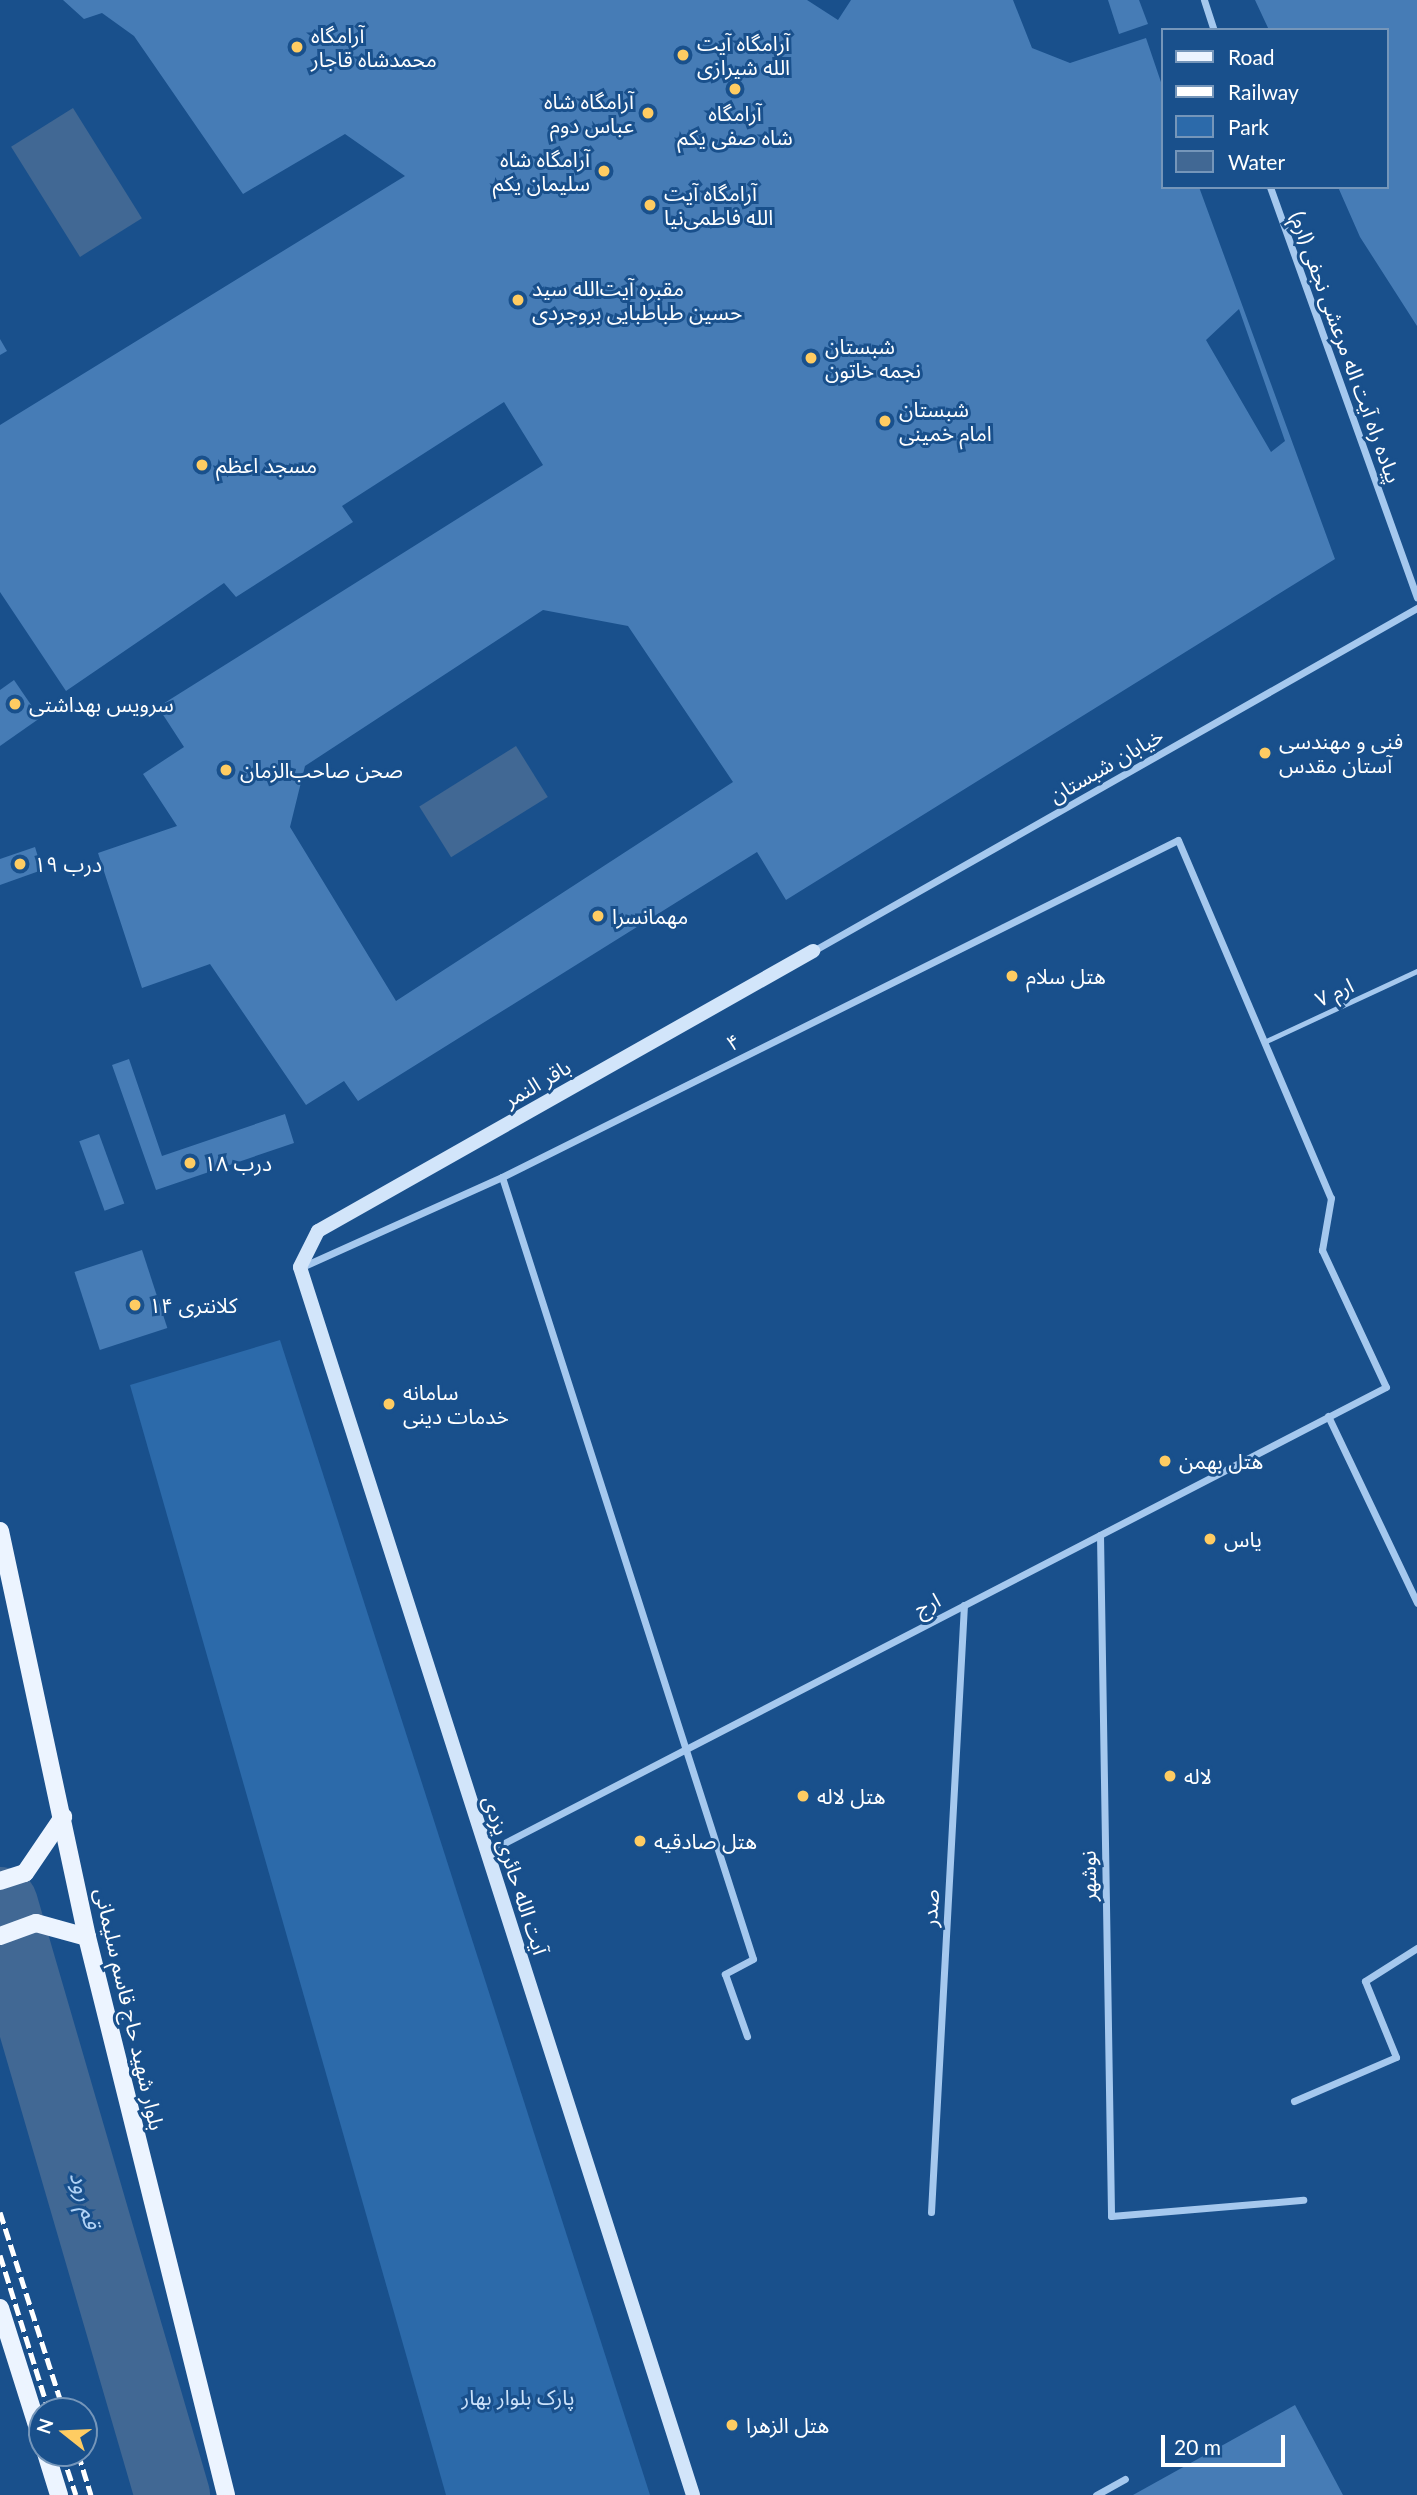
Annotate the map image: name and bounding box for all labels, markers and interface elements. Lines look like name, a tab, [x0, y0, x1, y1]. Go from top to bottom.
place label: آرامگاه محمدشاه قاجار	[311, 22, 437, 72]
legend	[1162, 28, 1389, 189]
place label: آرامگاه آیت الله شیرازی	[697, 30, 790, 80]
marker: آرامگاه محمدشاه قاجار	[289, 39, 305, 55]
text: Road	[1228, 44, 1275, 69]
marker: آرامگاه آیت الله شیرازی	[675, 47, 691, 63]
text: Railway	[1228, 79, 1299, 104]
marker: آرامگاه شاه صفی یکم	[727, 81, 743, 97]
place label: آرامگاه شاه عباس دوم	[544, 88, 634, 138]
place label: آرامگاه شاه صفی یکم	[677, 100, 793, 150]
marker: آرامگاه شاه عباس دوم	[640, 105, 656, 121]
text: Park	[1228, 114, 1269, 139]
place label: آرامگاه شاه سلیمان یکم	[493, 146, 590, 196]
text: Water	[1228, 149, 1285, 174]
marker: آرامگاه شاه سلیمان یکم	[596, 163, 612, 179]
place label: آرامگاه آیت الله فاطمی‌نیا	[664, 180, 773, 230]
marker: آرامگاه آیت الله فاطمی‌نیا	[642, 197, 658, 213]
street label: پیاده راه آیت اله مرعشی نجفی (ارم)	[1285, 208, 1407, 486]
place label: مقبره آیت‌الله سید حسین طباطبایی بروجردی	[532, 275, 742, 325]
marker: مقبره آیت‌الله سید حسین طباطبایی بروجردی	[510, 292, 526, 308]
place label: شبستان نجمه خاتون	[825, 333, 921, 383]
marker: شبستان نجمه خاتون	[803, 350, 819, 366]
place label: شبستان امام خمینی	[899, 396, 992, 446]
marker: شبستان امام خمینی	[877, 413, 893, 429]
place label: مسجد اعظم	[216, 452, 317, 478]
marker: مسجد اعظم	[194, 457, 210, 473]
place label: سرویس بهداشتی	[29, 691, 174, 717]
marker: سرویس بهداشتی	[7, 696, 23, 712]
street label: خیابان شبستان	[1044, 722, 1168, 808]
place label: فنی و مهندسی آستان مقدس	[1279, 728, 1403, 778]
marker: فنی و مهندسی آستان مقدس	[1257, 745, 1273, 761]
place label: صحن صاحب‌الزمان	[240, 757, 403, 783]
marker: صحن صاحب‌الزمان	[218, 762, 234, 778]
place label: درب ۱۹	[34, 851, 102, 877]
marker: درب ۱۹	[12, 856, 28, 872]
place label: مهمانسرا	[612, 903, 688, 929]
marker: مهمانسرا	[590, 908, 606, 924]
place label: هتل سلام	[1026, 963, 1106, 989]
marker: هتل سلام	[1004, 968, 1020, 984]
street label: ارم ۷	[1311, 972, 1357, 1012]
street label: ۴	[722, 1028, 744, 1056]
street label: باقر النمر	[499, 1054, 575, 1112]
place label: درب ۱۸	[204, 1150, 272, 1176]
marker: درب ۱۸	[182, 1155, 198, 1171]
place label: کلانتری ۱۴	[149, 1292, 237, 1318]
marker: کلانتری ۱۴	[127, 1297, 143, 1313]
place label: سامانه خدمات دینی	[403, 1379, 509, 1429]
marker: سامانه خدمات دینی	[381, 1396, 397, 1412]
place label: هتل بهمن	[1179, 1448, 1263, 1474]
marker: هتل بهمن	[1157, 1453, 1173, 1469]
place label: یاس	[1224, 1526, 1262, 1552]
marker: یاس	[1202, 1531, 1218, 1547]
street label: ارج	[910, 1587, 944, 1621]
place label: لاله	[1184, 1763, 1212, 1789]
marker: لاله	[1162, 1768, 1178, 1784]
place label: هتل لاله	[817, 1783, 885, 1809]
marker: هتل لاله	[795, 1788, 811, 1804]
street label: آیت الله‌ حائری‌ یزدی	[478, 1792, 554, 1958]
place label: هتل صادقیه	[654, 1828, 757, 1854]
marker: هتل صادقیه	[632, 1833, 648, 1849]
street label: نوشهر	[1075, 1850, 1101, 1902]
street label: بلوار شهید حاج قاسم سلیمانی	[90, 1885, 170, 2133]
street label: صدر	[916, 1888, 944, 1928]
water label: قم رود	[65, 2168, 107, 2232]
park label: پارک بلوار بهار	[461, 2384, 575, 2410]
north arrow	[28, 2397, 98, 2467]
place label: هتل الزهرا	[746, 2412, 829, 2438]
text: N	[31, 2415, 58, 2436]
marker: هتل الزهرا	[724, 2417, 740, 2433]
scale bar	[1165, 2422, 1289, 2466]
text: 20 m	[1174, 2434, 1221, 2459]

